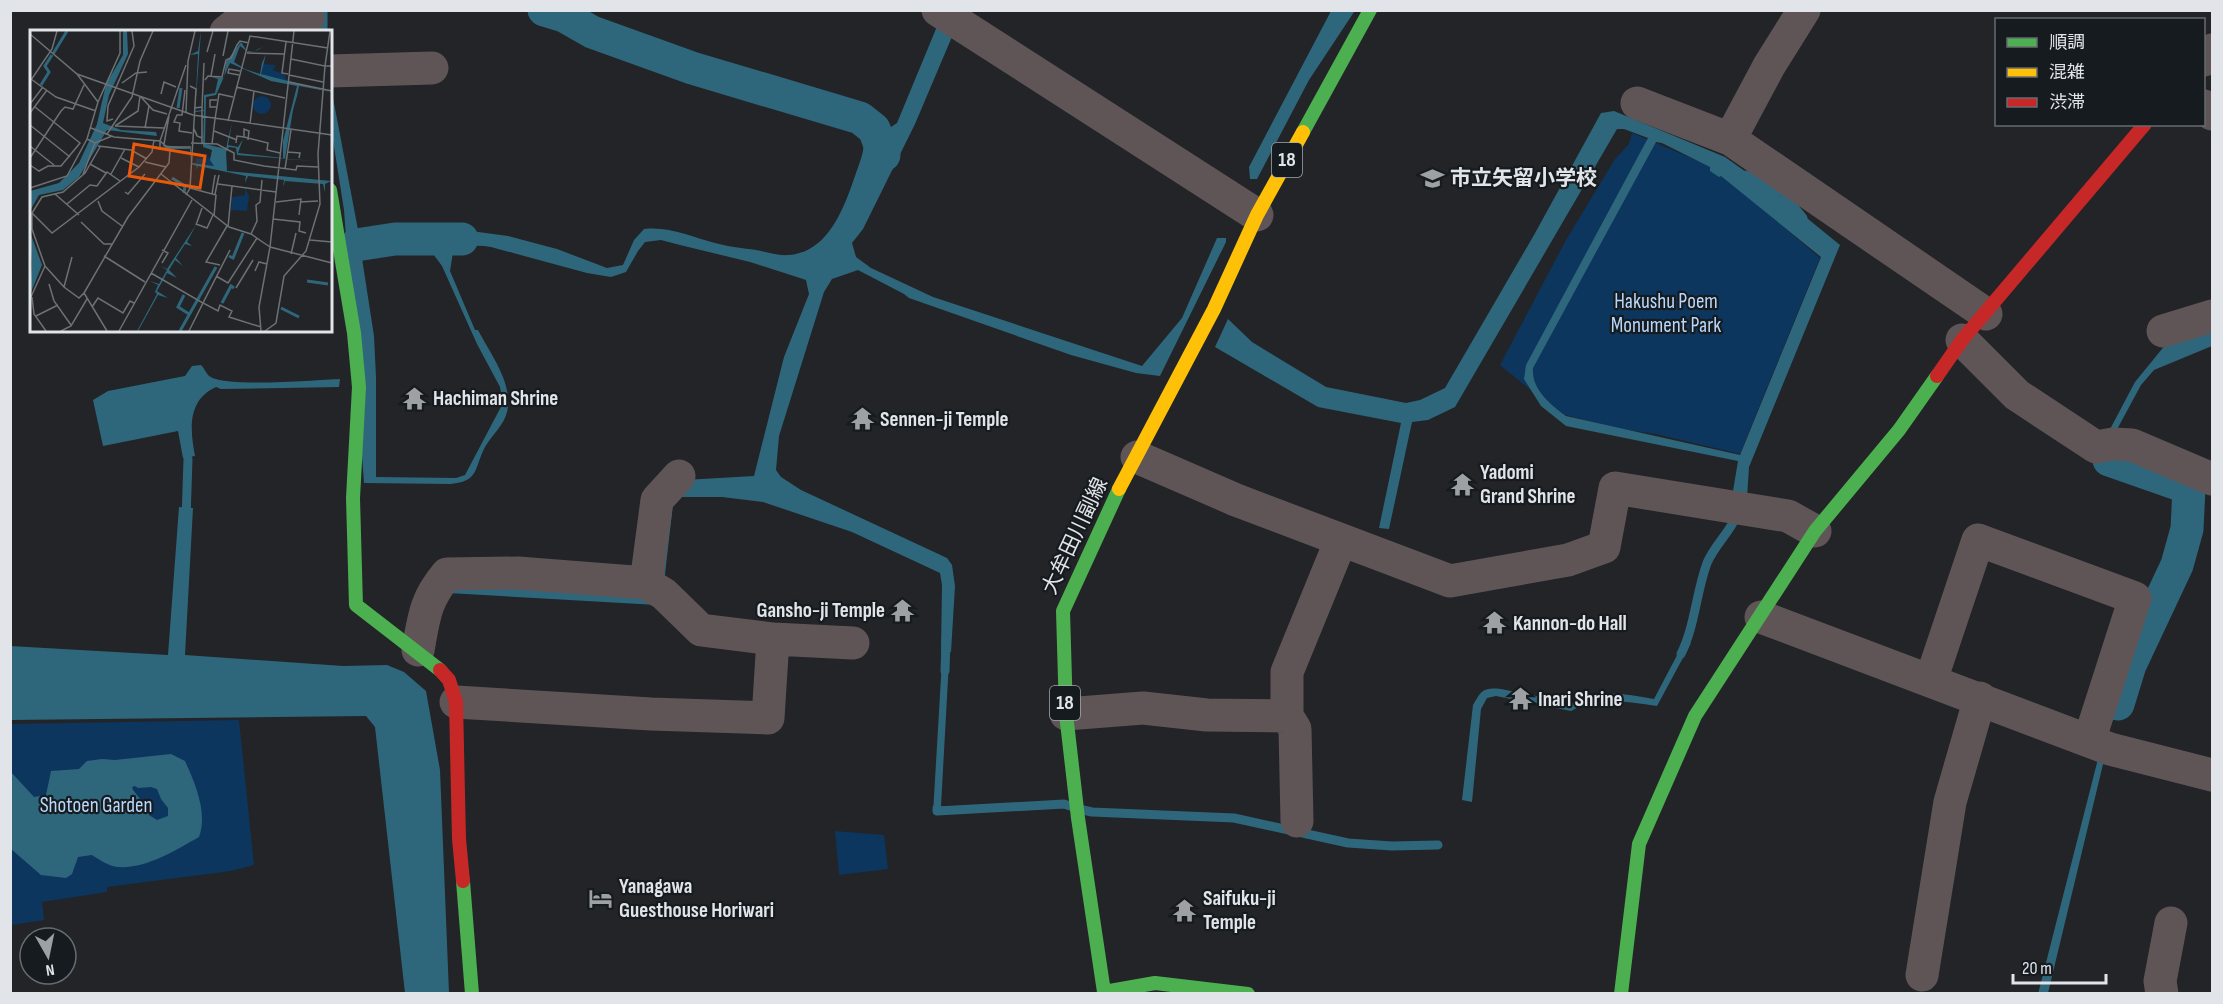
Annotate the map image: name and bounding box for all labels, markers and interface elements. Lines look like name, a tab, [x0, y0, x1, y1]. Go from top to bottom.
legend	[1995, 18, 2205, 126]
inset map	[30, 30, 332, 332]
text: 順調	[2049, 32, 2085, 53]
text: 混雑	[2049, 62, 2085, 83]
text: 渋滞	[2049, 92, 2085, 113]
road number: 18	[1272, 143, 1302, 177]
school or university icon: 市立矢留小学校	[1419, 165, 1445, 191]
place label: 市立矢留小学校	[1450, 166, 1597, 191]
park label: Hakushu Poem Monument Park	[1611, 289, 1721, 338]
temple icon: Hachiman Shrine	[402, 385, 428, 411]
place label: Hachiman Shrine	[433, 386, 558, 411]
temple icon: Sennen-ji Temple	[849, 406, 875, 432]
place label: Sennen-ji Temple	[880, 407, 1009, 432]
place label: Yadomi Grand Shrine	[1480, 460, 1576, 509]
temple icon: Yadomi Grand Shrine	[1449, 471, 1475, 497]
street label: 大牟田川副線	[1037, 474, 1113, 598]
temple icon: Gansho-ji Temple	[890, 597, 916, 623]
place label: Gansho-ji Temple	[756, 598, 885, 623]
temple icon: Kannon-do Hall	[1482, 610, 1508, 636]
place label: Kannon-do Hall	[1513, 611, 1627, 636]
road number: 18	[1050, 686, 1080, 720]
temple icon: Inari Shrine	[1507, 686, 1533, 712]
place label: Inari Shrine	[1538, 687, 1623, 712]
park label: Shotoen Garden	[40, 793, 152, 818]
place label: Yanagawa Guesthouse Horiwari	[619, 874, 774, 923]
hotel icon: Yanagawa Guesthouse Horiwari	[588, 885, 614, 911]
place label: Saifuku-ji Temple	[1203, 886, 1276, 935]
temple icon: Saifuku-ji Temple	[1172, 897, 1198, 923]
north arrow	[18, 926, 78, 986]
scale bar	[2013, 947, 2106, 985]
text: 20 m	[2022, 958, 2052, 979]
text: N	[44, 959, 56, 979]

